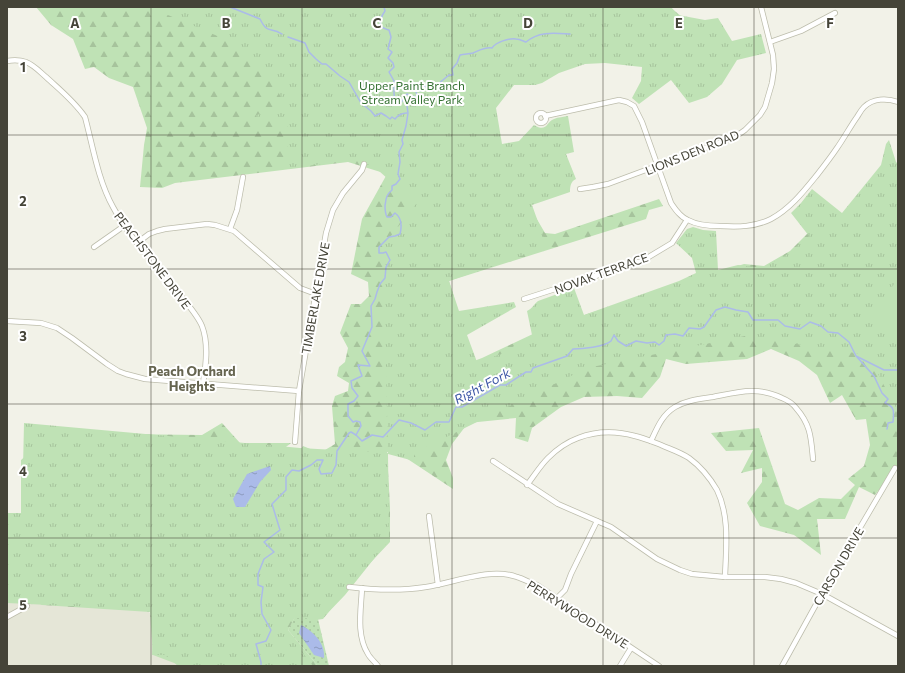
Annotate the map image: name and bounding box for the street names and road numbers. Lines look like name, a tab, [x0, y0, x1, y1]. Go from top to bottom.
street label: LIONS DEN ROAD	[643, 127, 741, 177]
street label: PEACHSTONE DRIVE	[112, 209, 194, 311]
street label: TIMBERLAKE DRIVE	[298, 241, 332, 355]
street label: NOVAK TERRACE	[552, 250, 650, 296]
street label: CARSON DRIVE	[810, 524, 866, 608]
street label: PERRYWOOD DRIVE	[525, 577, 631, 651]

